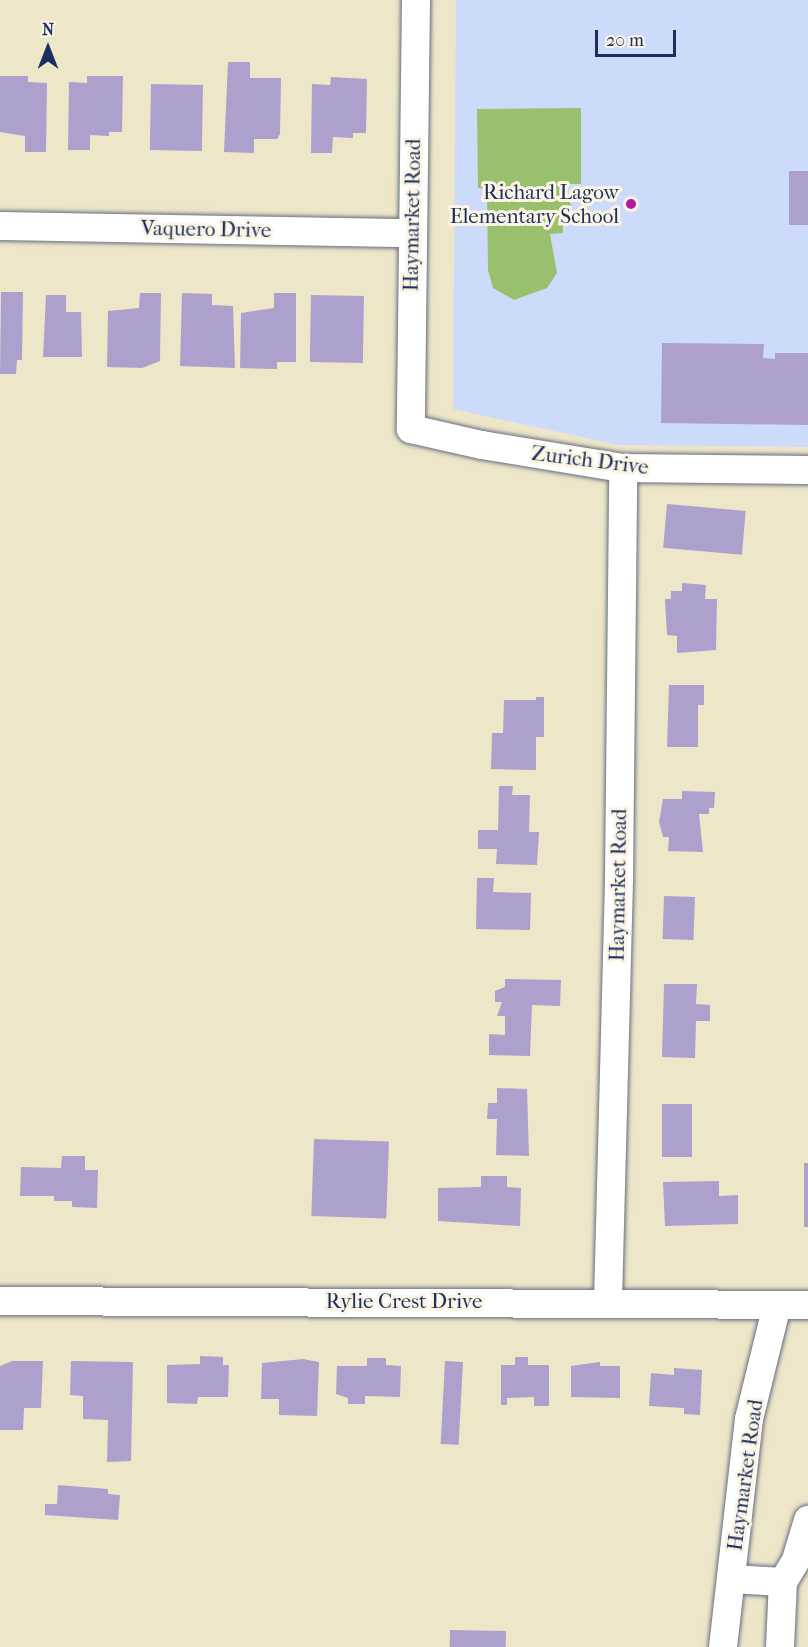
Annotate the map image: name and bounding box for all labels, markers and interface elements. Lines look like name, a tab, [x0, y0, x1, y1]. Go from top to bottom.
north arrow	[18, 18, 78, 78]
scale bar	[598, 18, 679, 56]
text: N	[42, 20, 54, 39]
text: 20 m	[606, 30, 644, 51]
street label: Haymarket Road	[398, 138, 426, 292]
place label: Richard Lagow Elementary School	[450, 179, 619, 229]
marker: Richard Lagow Elementary School	[624, 197, 638, 211]
street label: Vaquero Drive	[141, 215, 271, 243]
street label: Zurich Drive	[530, 440, 650, 480]
street label: Haymarket Road	[604, 808, 632, 962]
street label: Rylie Crest Drive	[326, 1288, 482, 1314]
street label: Haymarket Road	[722, 1398, 768, 1552]

